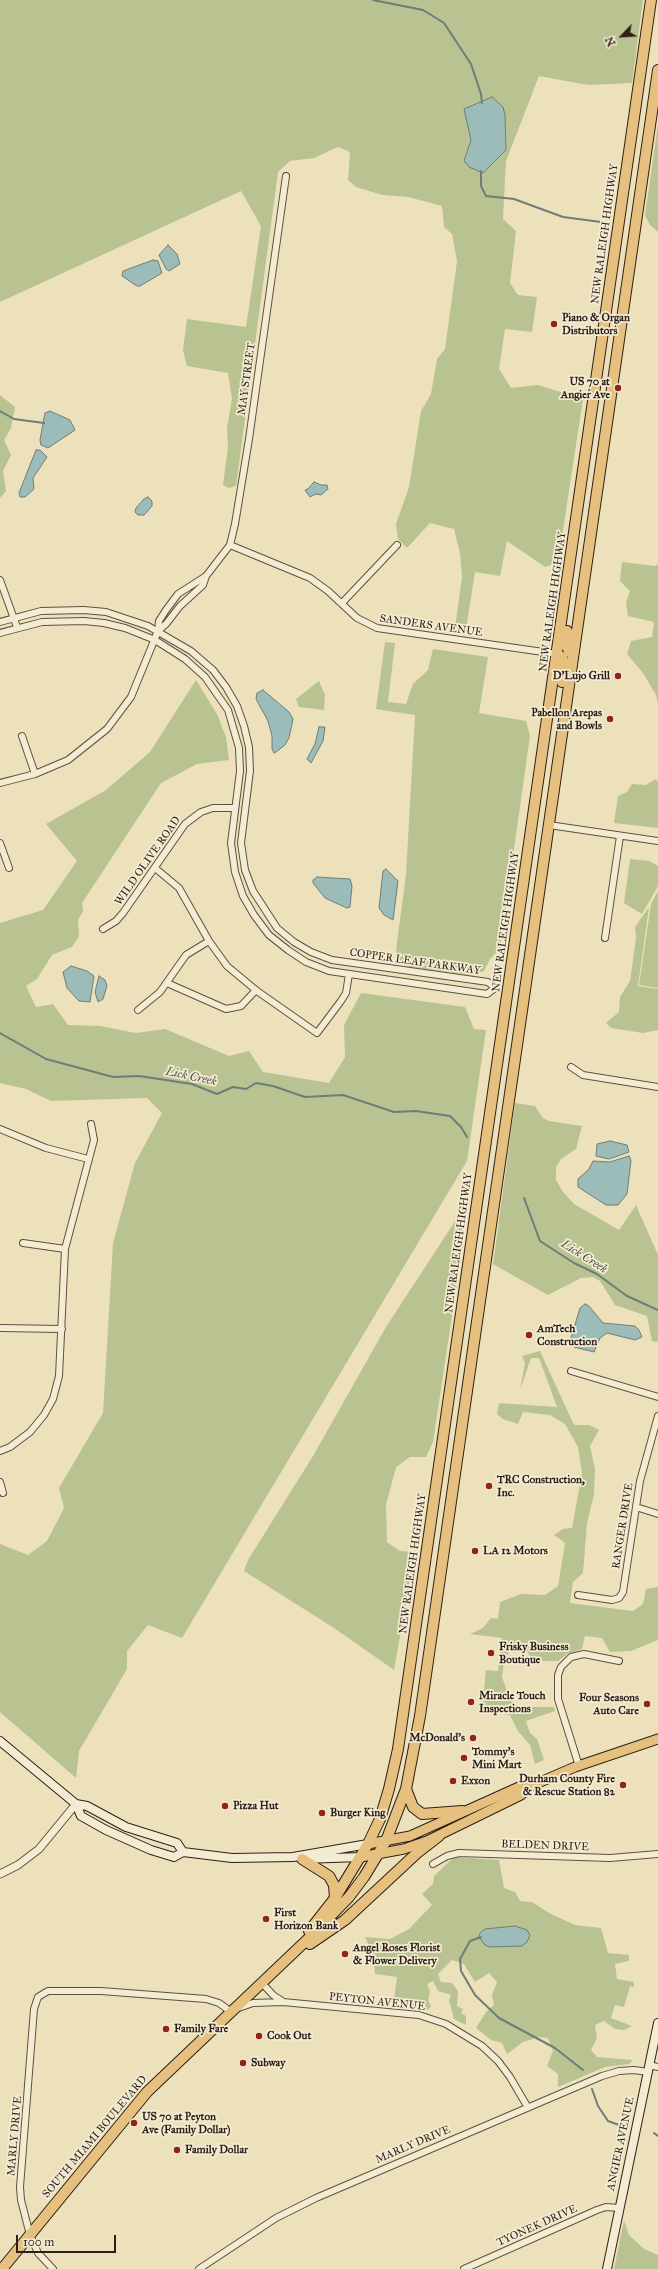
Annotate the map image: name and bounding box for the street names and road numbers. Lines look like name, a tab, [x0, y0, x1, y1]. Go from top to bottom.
street label: NEW RALEIGH HIGHWAY	[589, 163, 621, 305]
street label: MAY STREET	[235, 342, 259, 416]
street label: NEW RALEIGH HIGHWAY	[537, 531, 569, 673]
street label: SANDERS AVENUE	[379, 612, 483, 640]
street label: WILD OLIVE ROAD	[112, 814, 184, 908]
street label: NEW RALEIGH HIGHWAY	[490, 851, 522, 993]
street label: COPPER LEAF PARKWAY	[349, 946, 481, 978]
street label: NEW RALEIGH HIGHWAY	[443, 1172, 475, 1314]
street label: RANGER DRIVE	[610, 1482, 636, 1570]
street label: NEW RALEIGH HIGHWAY	[397, 1493, 429, 1635]
street label: BELDEN DRIVE	[501, 1838, 589, 1854]
street label: PEYTON AVENUE	[328, 1990, 426, 2014]
street label: SOUTH MIAMI BOULEVARD	[40, 2073, 150, 2201]
street label: MARLY DRIVE	[5, 2095, 25, 2177]
street label: ANGIER AVENUE	[605, 2096, 637, 2192]
street label: MARLY DRIVE	[374, 2123, 452, 2167]
street label: TYONEK DRIVE	[495, 2202, 579, 2250]

